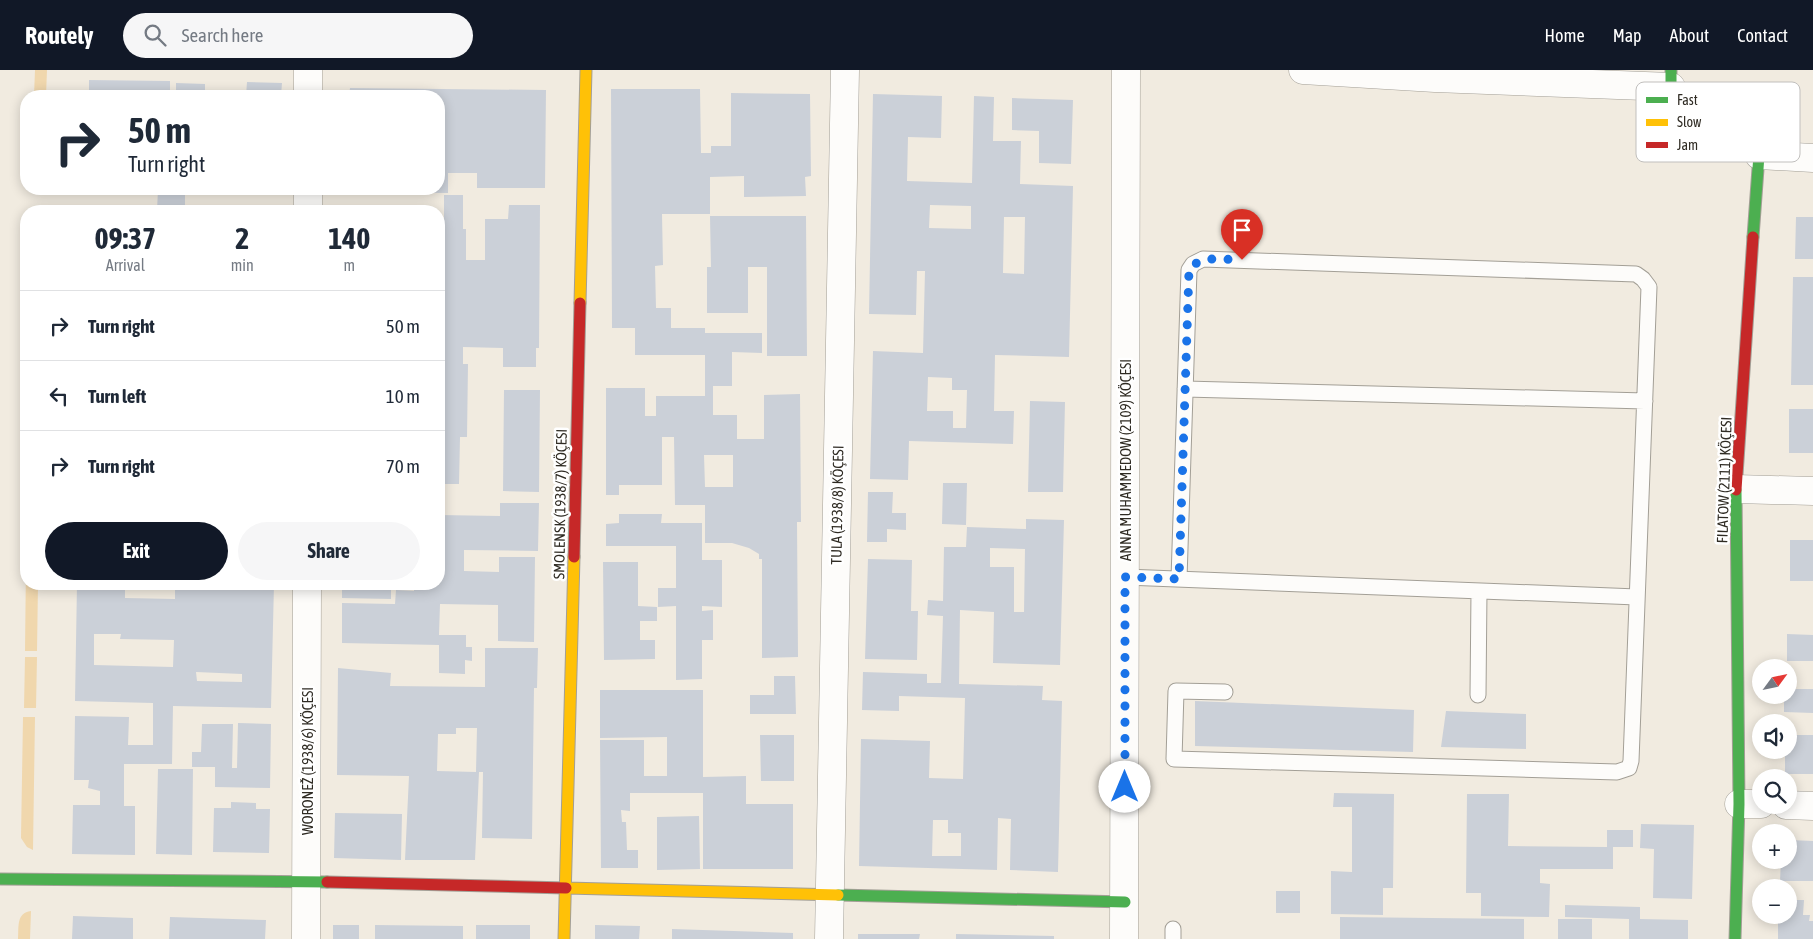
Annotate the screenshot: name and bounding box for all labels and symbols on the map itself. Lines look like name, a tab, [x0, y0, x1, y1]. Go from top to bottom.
legend	[1636, 82, 1800, 162]
text: Fast	[1677, 92, 1698, 108]
text: Slow	[1677, 114, 1702, 130]
text: Jam	[1677, 137, 1698, 153]
pin	[1221, 209, 1263, 260]
street label: ANNA MUHAMMEDOW (2109) KÖÇESI	[1117, 359, 1134, 561]
street label: FILATOW (2111) KÖÇESI	[1713, 416, 1735, 544]
street label: SMOLENSK (1938/7) KÖÇESI	[550, 429, 570, 579]
street label: TULA (1938/8) KÖÇESI	[827, 445, 847, 565]
north arrow	[1752, 659, 1798, 704]
street label: WORONEŽ (1938/6) KÖÇESI	[299, 687, 316, 835]
position arrow	[1098, 760, 1150, 812]

